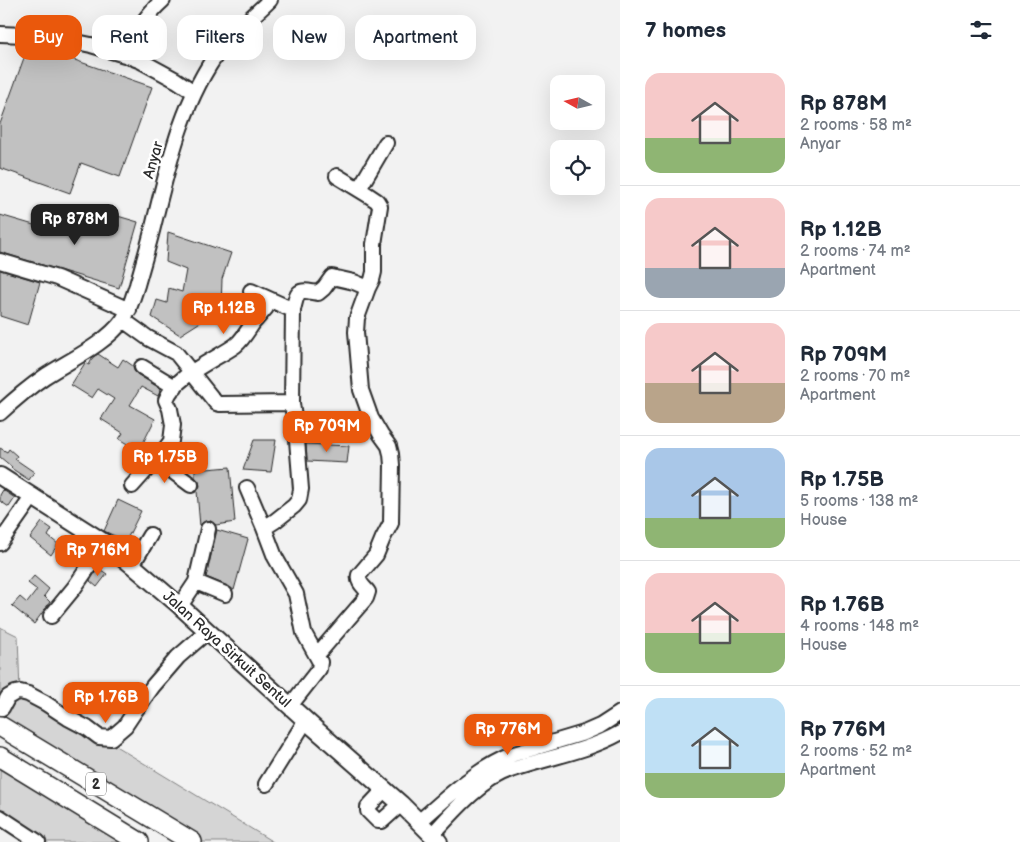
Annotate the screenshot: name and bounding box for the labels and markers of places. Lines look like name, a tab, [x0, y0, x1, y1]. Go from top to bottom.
pin: Rp 878M	[29, 204, 121, 246]
pin: Rp 1.12B	[172, 292, 276, 335]
pin: Rp 709M	[281, 410, 373, 453]
pin: Rp 1.75B	[113, 442, 217, 484]
pin: Rp 716M	[52, 534, 144, 577]
pin: Rp 1.76B	[54, 682, 158, 724]
pin: Rp 776M	[462, 714, 554, 756]

